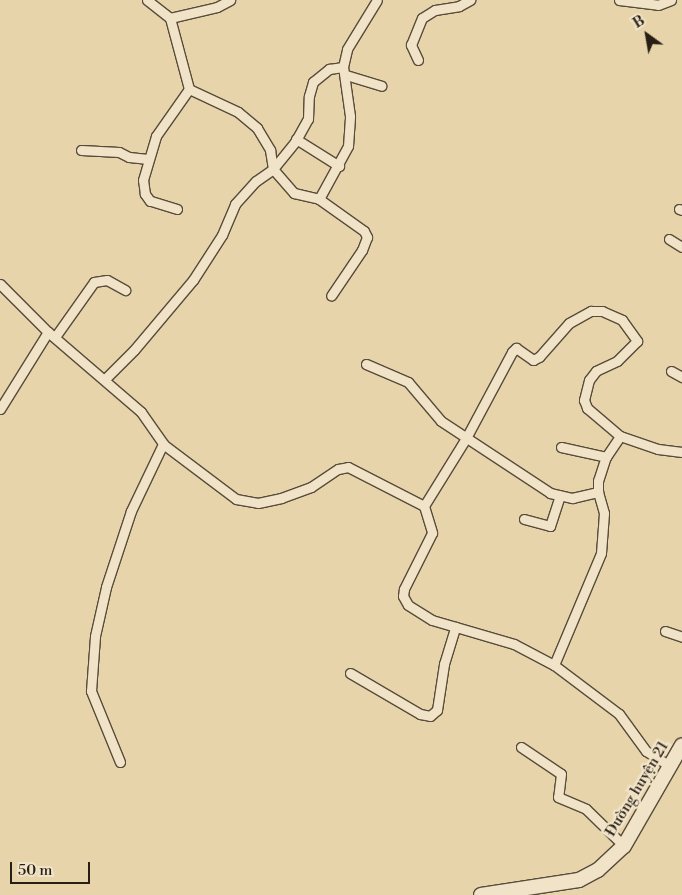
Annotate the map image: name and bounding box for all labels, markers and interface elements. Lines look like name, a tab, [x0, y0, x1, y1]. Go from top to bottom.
north arrow	[622, 10, 672, 60]
text: B	[630, 12, 648, 33]
street label: Đường huyện 21	[602, 738, 672, 840]
scale bar	[12, 852, 92, 884]
text: 50 m	[18, 861, 52, 880]

